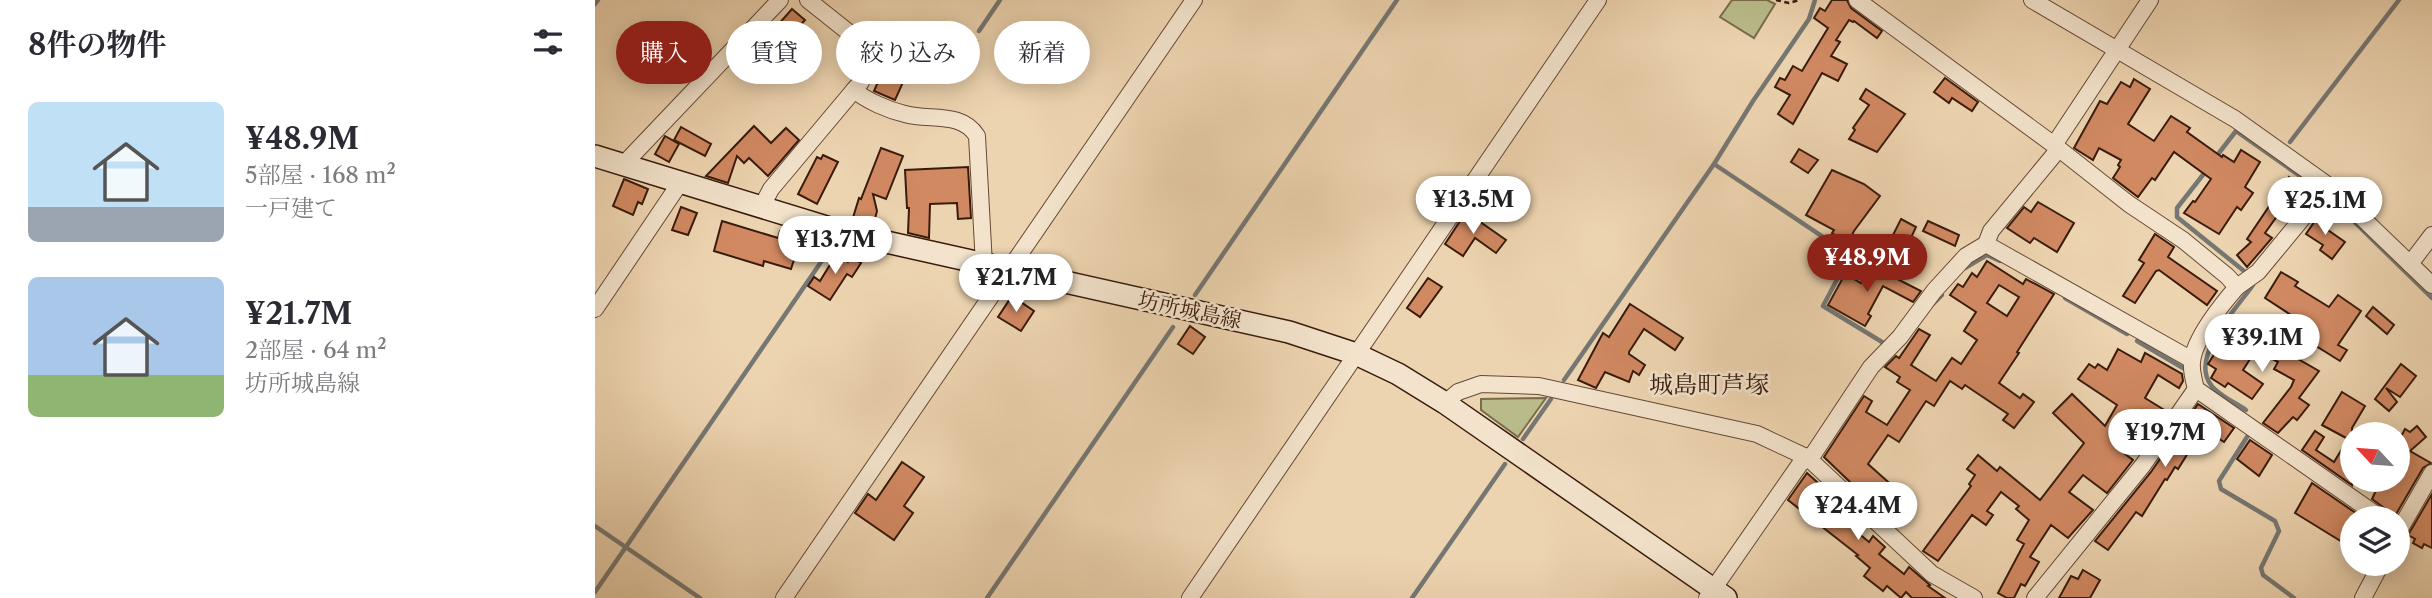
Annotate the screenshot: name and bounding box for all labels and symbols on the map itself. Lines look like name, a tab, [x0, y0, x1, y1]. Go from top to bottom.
pin: ¥13.5M	[1416, 176, 1530, 236]
pin: ¥25.1M	[2268, 177, 2382, 237]
pin: ¥13.7M	[778, 216, 892, 276]
pin: ¥48.9M	[1810, 234, 1924, 294]
pin: ¥21.7M	[959, 254, 1073, 314]
street label: 坊所城島線	[1136, 287, 1244, 333]
pin: ¥39.1M	[2205, 314, 2319, 374]
district label: 城島町芦塚	[1649, 370, 1769, 399]
pin: ¥19.7M	[2108, 410, 2222, 469]
north arrow	[2340, 422, 2410, 492]
pin: ¥24.4M	[1801, 482, 1915, 542]

